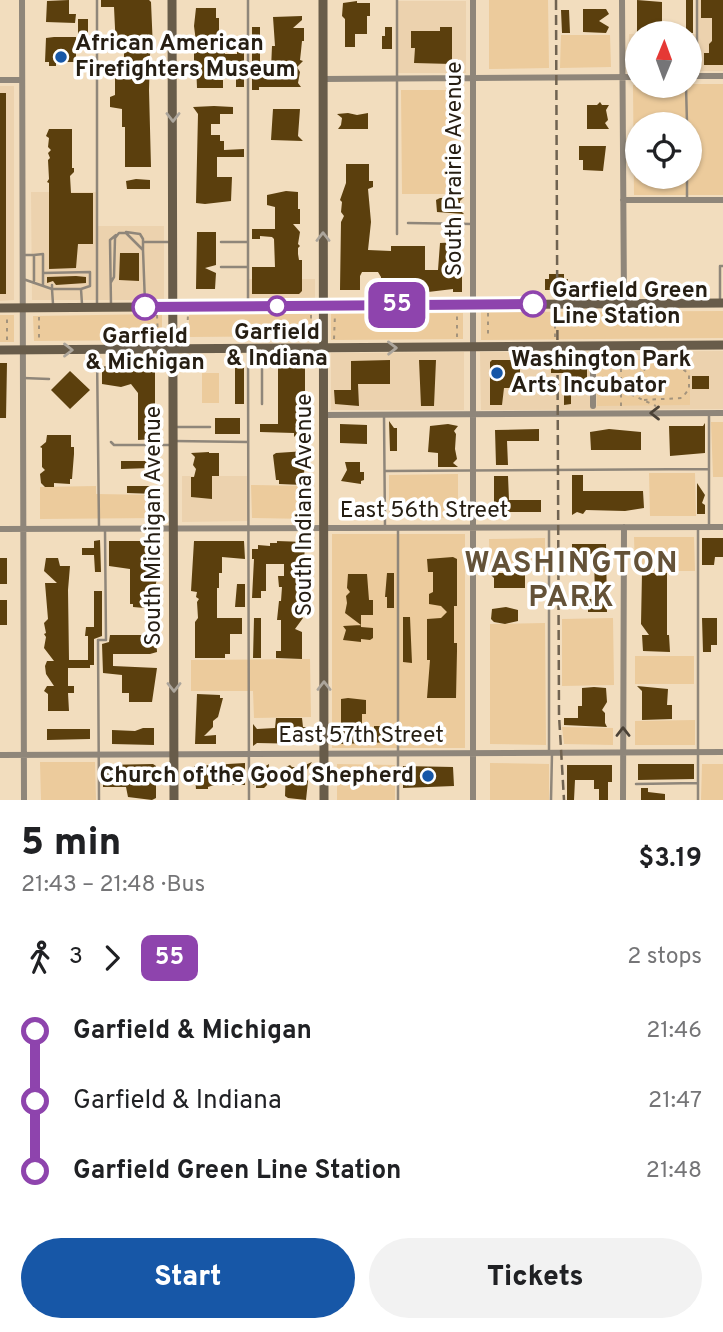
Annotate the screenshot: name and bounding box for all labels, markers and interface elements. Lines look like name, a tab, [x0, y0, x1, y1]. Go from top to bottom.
north arrow	[625, 21, 702, 98]
map controls	[625, 21, 702, 189]
place label: African American Firefighters Museum	[75, 30, 296, 85]
marker: African American Firefighters Museum	[53, 49, 69, 65]
street label: South Prairie Avenue	[441, 61, 470, 277]
one-way arrow	[165, 112, 181, 123]
button: locate	[625, 112, 702, 189]
one-way arrow	[315, 231, 331, 242]
place label: Garfield Green Line Station	[552, 277, 708, 332]
line badge: 55	[366, 282, 428, 328]
text: 55	[382, 290, 412, 320]
marker: Garfield Green Line Station	[520, 291, 546, 317]
marker: Garfield & Michigan	[132, 294, 158, 320]
marker: Garfield & Indiana	[267, 296, 287, 316]
place label: Garfield & Indiana	[226, 319, 328, 374]
place label: Garfield & Michigan	[85, 323, 205, 378]
one-way arrow	[387, 340, 398, 356]
one-way arrow	[63, 342, 74, 358]
place label: Washington Park Arts Incubator	[511, 346, 691, 401]
marker: Washington Park Arts Incubator	[489, 365, 505, 381]
street label: South Indiana Avenue	[291, 393, 320, 617]
street label: South Michigan Avenue	[140, 406, 169, 646]
one-way arrow	[649, 406, 660, 421]
street label: East 56th Street	[340, 497, 508, 526]
district label: WASHINGTON PARK	[464, 546, 680, 617]
one-way arrow	[316, 680, 332, 691]
one-way arrow	[166, 682, 181, 693]
street label: East 57th Street	[278, 722, 444, 751]
one-way arrow	[615, 726, 631, 737]
place label: Church of the Good Shepherd	[100, 762, 414, 791]
marker: Church of the Good Shepherd	[420, 768, 436, 784]
text: 5 min	[21, 820, 121, 869]
text: $3.19	[639, 843, 702, 876]
text: 21:43 – 21:48 · Bus	[21, 871, 205, 900]
icon: walk	[21, 939, 59, 977]
icon: forward	[93, 939, 131, 977]
text: 3	[69, 943, 83, 972]
text: 55	[155, 943, 184, 973]
text: 2 stops	[627, 943, 702, 972]
text: Garfield & Michigan	[73, 1015, 312, 1048]
text: 21:46	[646, 1017, 702, 1046]
text: Garfield & Indiana	[73, 1085, 282, 1118]
text: 21:47	[648, 1087, 702, 1116]
text: Garfield Green Line Station	[73, 1155, 401, 1188]
text: 21:48	[646, 1157, 702, 1186]
button: Start	[21, 1238, 355, 1318]
button: Tickets	[369, 1238, 702, 1318]

